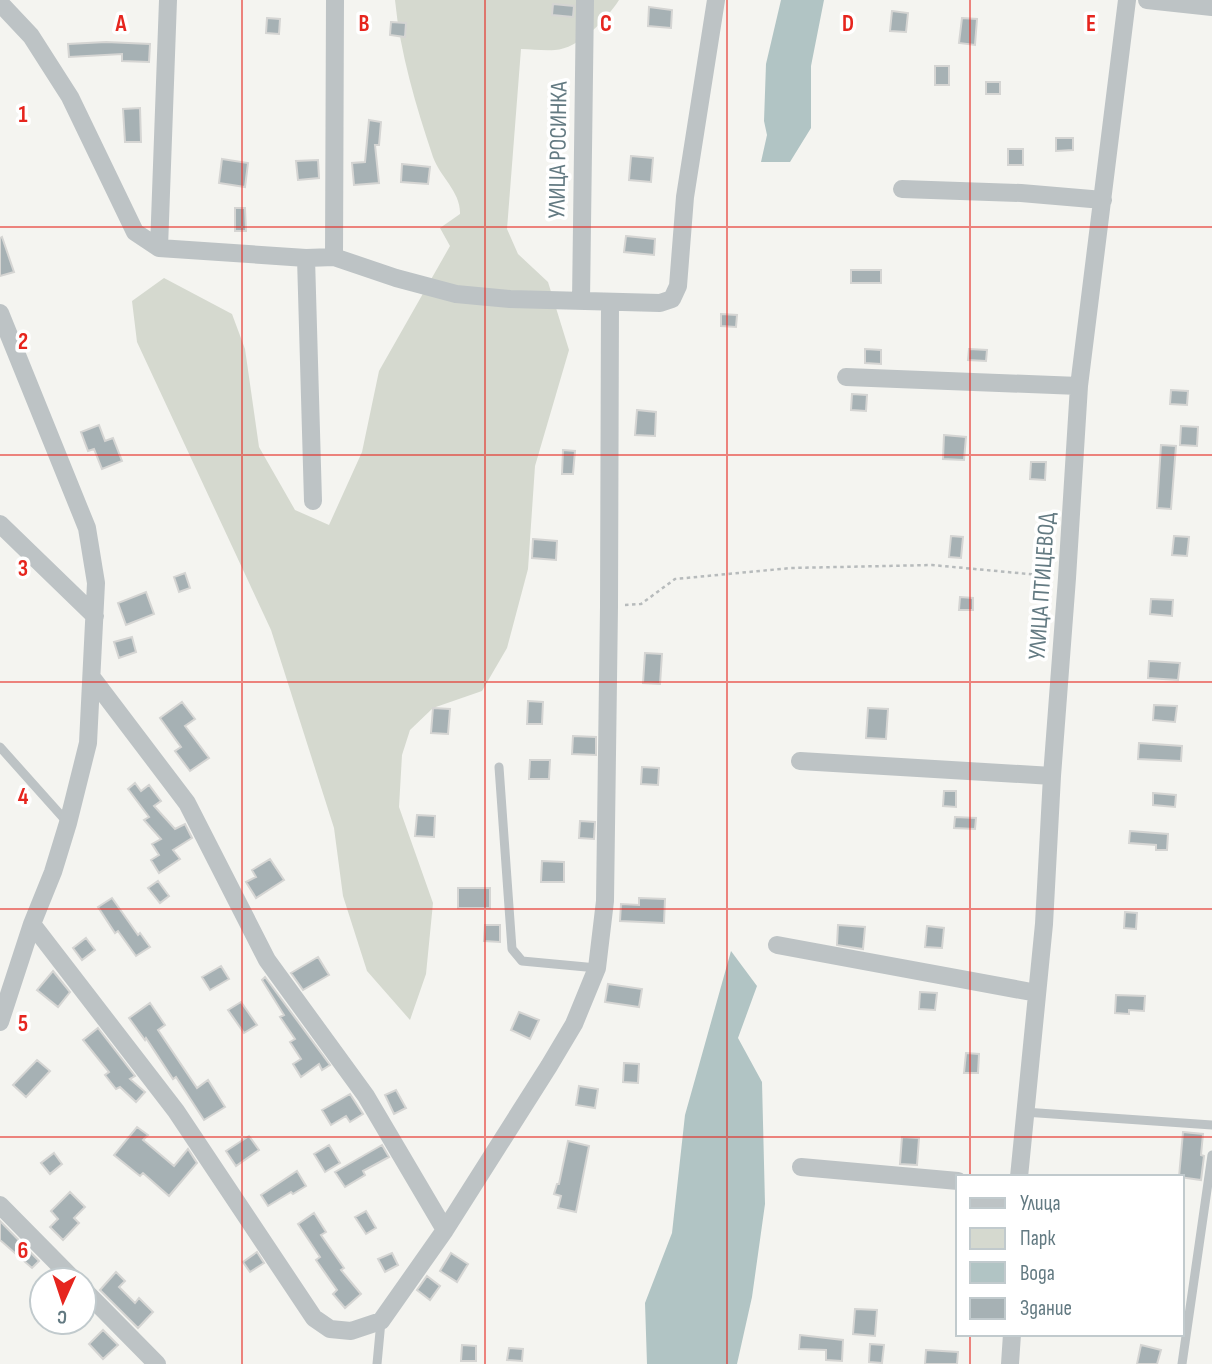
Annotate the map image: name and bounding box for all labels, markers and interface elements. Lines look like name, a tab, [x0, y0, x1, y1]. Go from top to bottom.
text: A	[115, 10, 128, 38]
text: B	[359, 10, 370, 38]
text: C	[600, 10, 612, 38]
text: D	[842, 10, 854, 38]
text: E	[1086, 10, 1096, 38]
street label: УЛИЦА РОСИНКА	[542, 80, 574, 219]
text: 1	[18, 101, 28, 129]
text: 2	[18, 328, 28, 356]
street label: УЛИЦА ПТИЦЕВОД	[1022, 511, 1062, 661]
text: 3	[18, 555, 28, 583]
text: 4	[18, 783, 29, 811]
text: 5	[18, 1010, 28, 1038]
legend	[956, 1175, 1184, 1336]
text: Улица	[1020, 1191, 1061, 1216]
text: Парк	[1020, 1226, 1055, 1251]
text: 6	[18, 1237, 28, 1265]
text: Вода	[1020, 1261, 1055, 1286]
north arrow	[28, 1266, 98, 1336]
text: Здание	[1020, 1296, 1072, 1321]
text: С	[56, 1305, 68, 1328]

